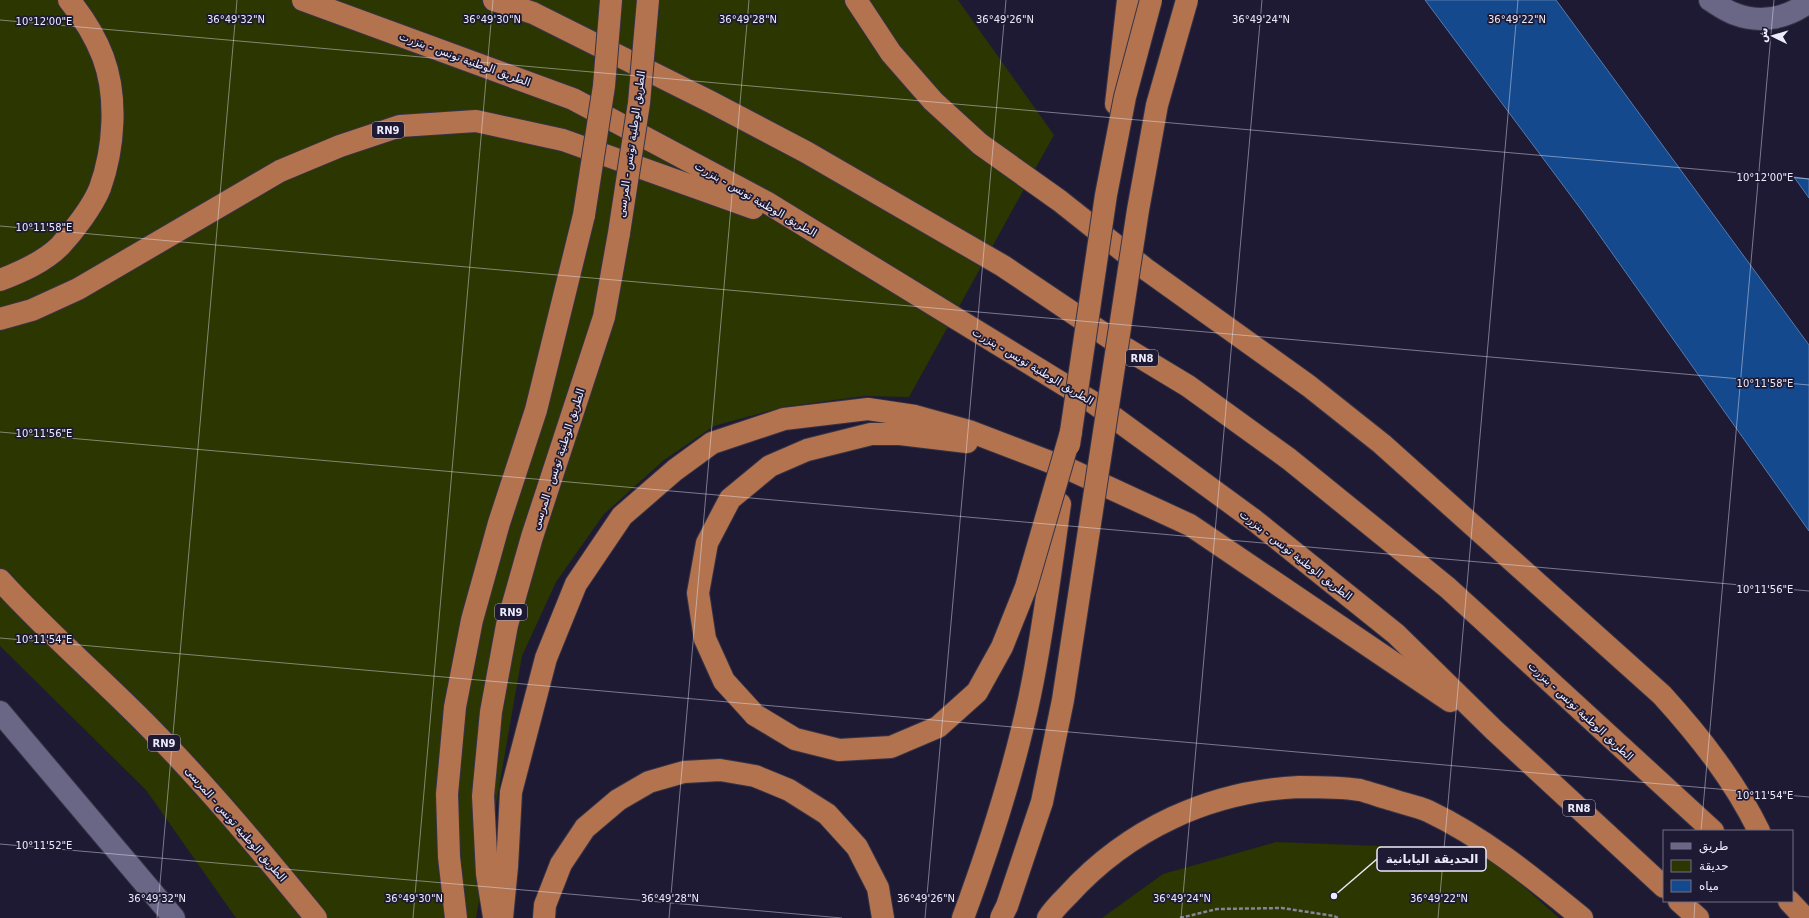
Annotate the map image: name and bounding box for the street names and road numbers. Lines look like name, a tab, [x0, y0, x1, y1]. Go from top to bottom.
street label: الطريق الوطنية تونس - بنزرت	[397, 30, 532, 90]
street label: الطريق الوطنية تونس - المرسى	[615, 70, 649, 218]
road number: RN9	[372, 122, 404, 138]
street label: الطريق الوطنية تونس - بنزرت	[692, 159, 819, 241]
street label: الطريق الوطنية تونس - بنزرت	[969, 325, 1096, 409]
road number: RN8	[1126, 350, 1158, 366]
street label: الطريق الوطنية تونس - المرسى	[529, 387, 588, 532]
street label: الطريق الوطنية تونس - بنزرت	[1236, 507, 1354, 604]
road number: RN9	[495, 604, 527, 620]
street label: الطريق الوطنية تونس - بنزرت	[1525, 659, 1636, 764]
road number: RN9	[148, 735, 180, 751]
street label: الطريق الوطنية تونس - المرسى	[181, 764, 289, 885]
road number: RN8	[1563, 800, 1595, 816]

